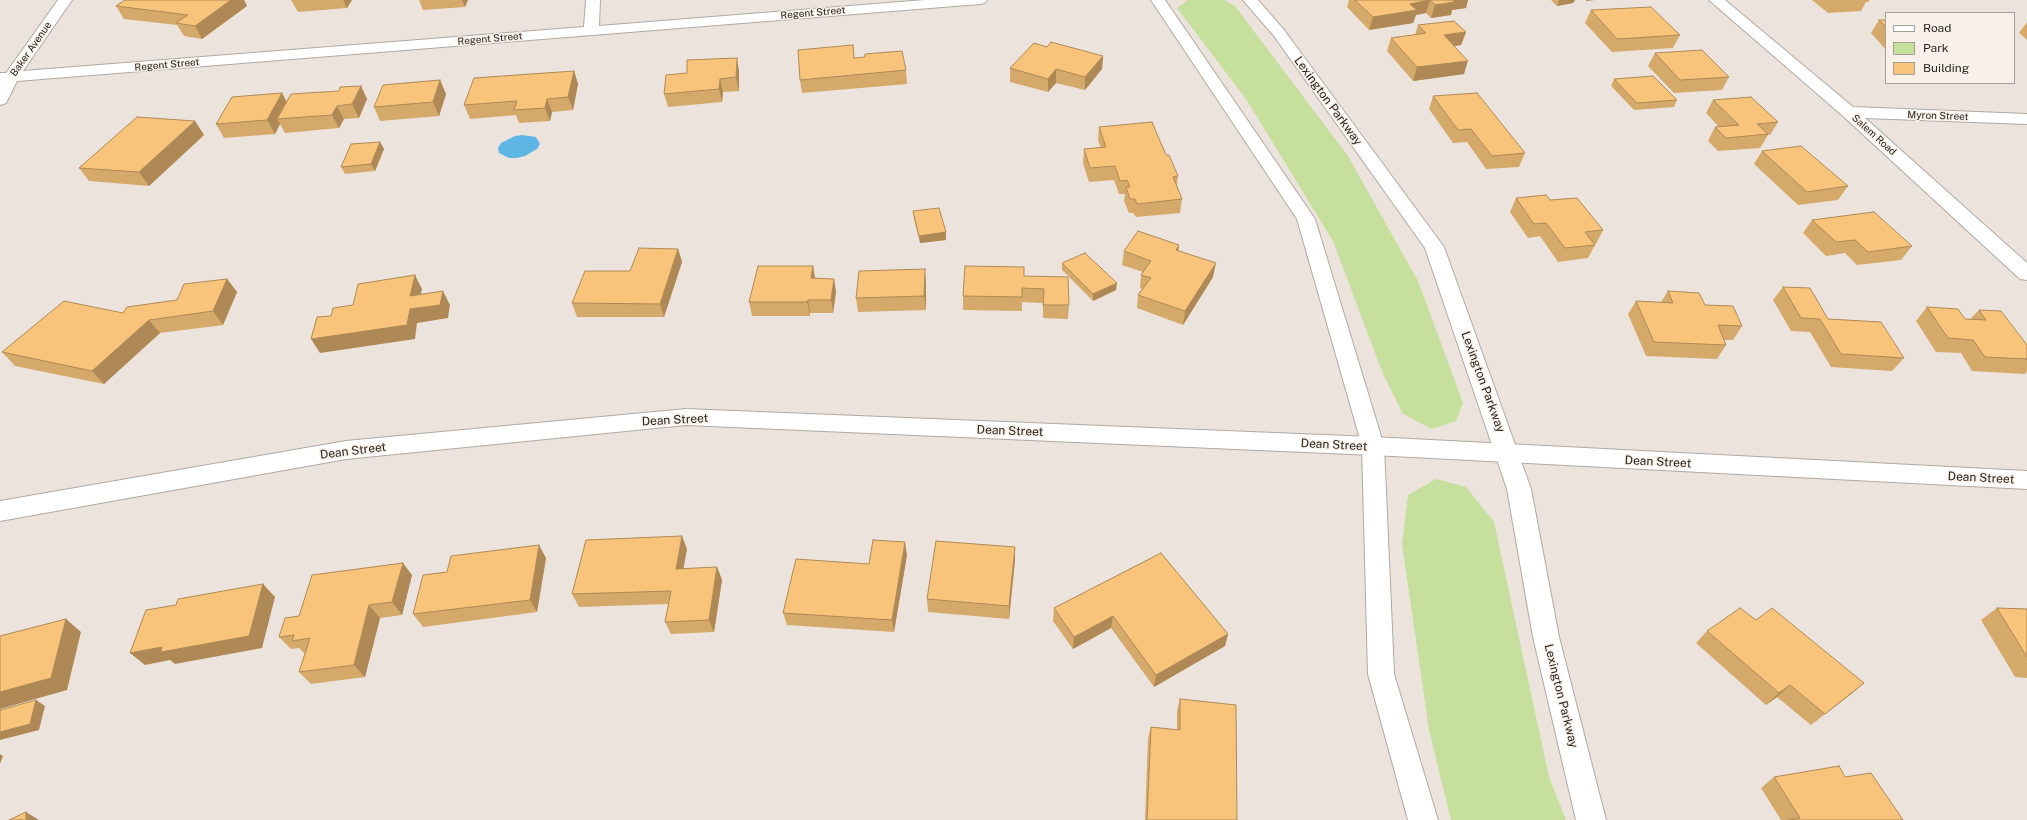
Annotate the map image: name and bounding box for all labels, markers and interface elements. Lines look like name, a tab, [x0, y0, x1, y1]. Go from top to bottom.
street label: Regent Street	[780, 4, 846, 22]
legend	[1885, 12, 2015, 84]
street label: Baker Avenue	[8, 19, 54, 79]
text: Road	[1923, 21, 1951, 35]
street label: Regent Street	[457, 30, 523, 48]
text: Park	[1923, 41, 1949, 55]
street label: Lexington Parkway	[1291, 54, 1365, 148]
street label: Regent Street	[134, 56, 200, 74]
text: Building	[1923, 61, 1969, 75]
street label: Myron Street	[1907, 109, 1969, 123]
street label: Salem Road	[1849, 112, 1899, 158]
street label: Lexington Parkway	[1458, 330, 1508, 434]
street label: Dean Street	[641, 411, 709, 429]
street label: Dean Street	[976, 423, 1044, 439]
street label: Dean Street	[1300, 436, 1368, 454]
street label: Dean Street	[319, 440, 387, 462]
street label: Dean Street	[1624, 453, 1692, 471]
street label: Dean Street	[1947, 469, 2015, 487]
street label: Lexington Parkway	[1541, 643, 1581, 749]

